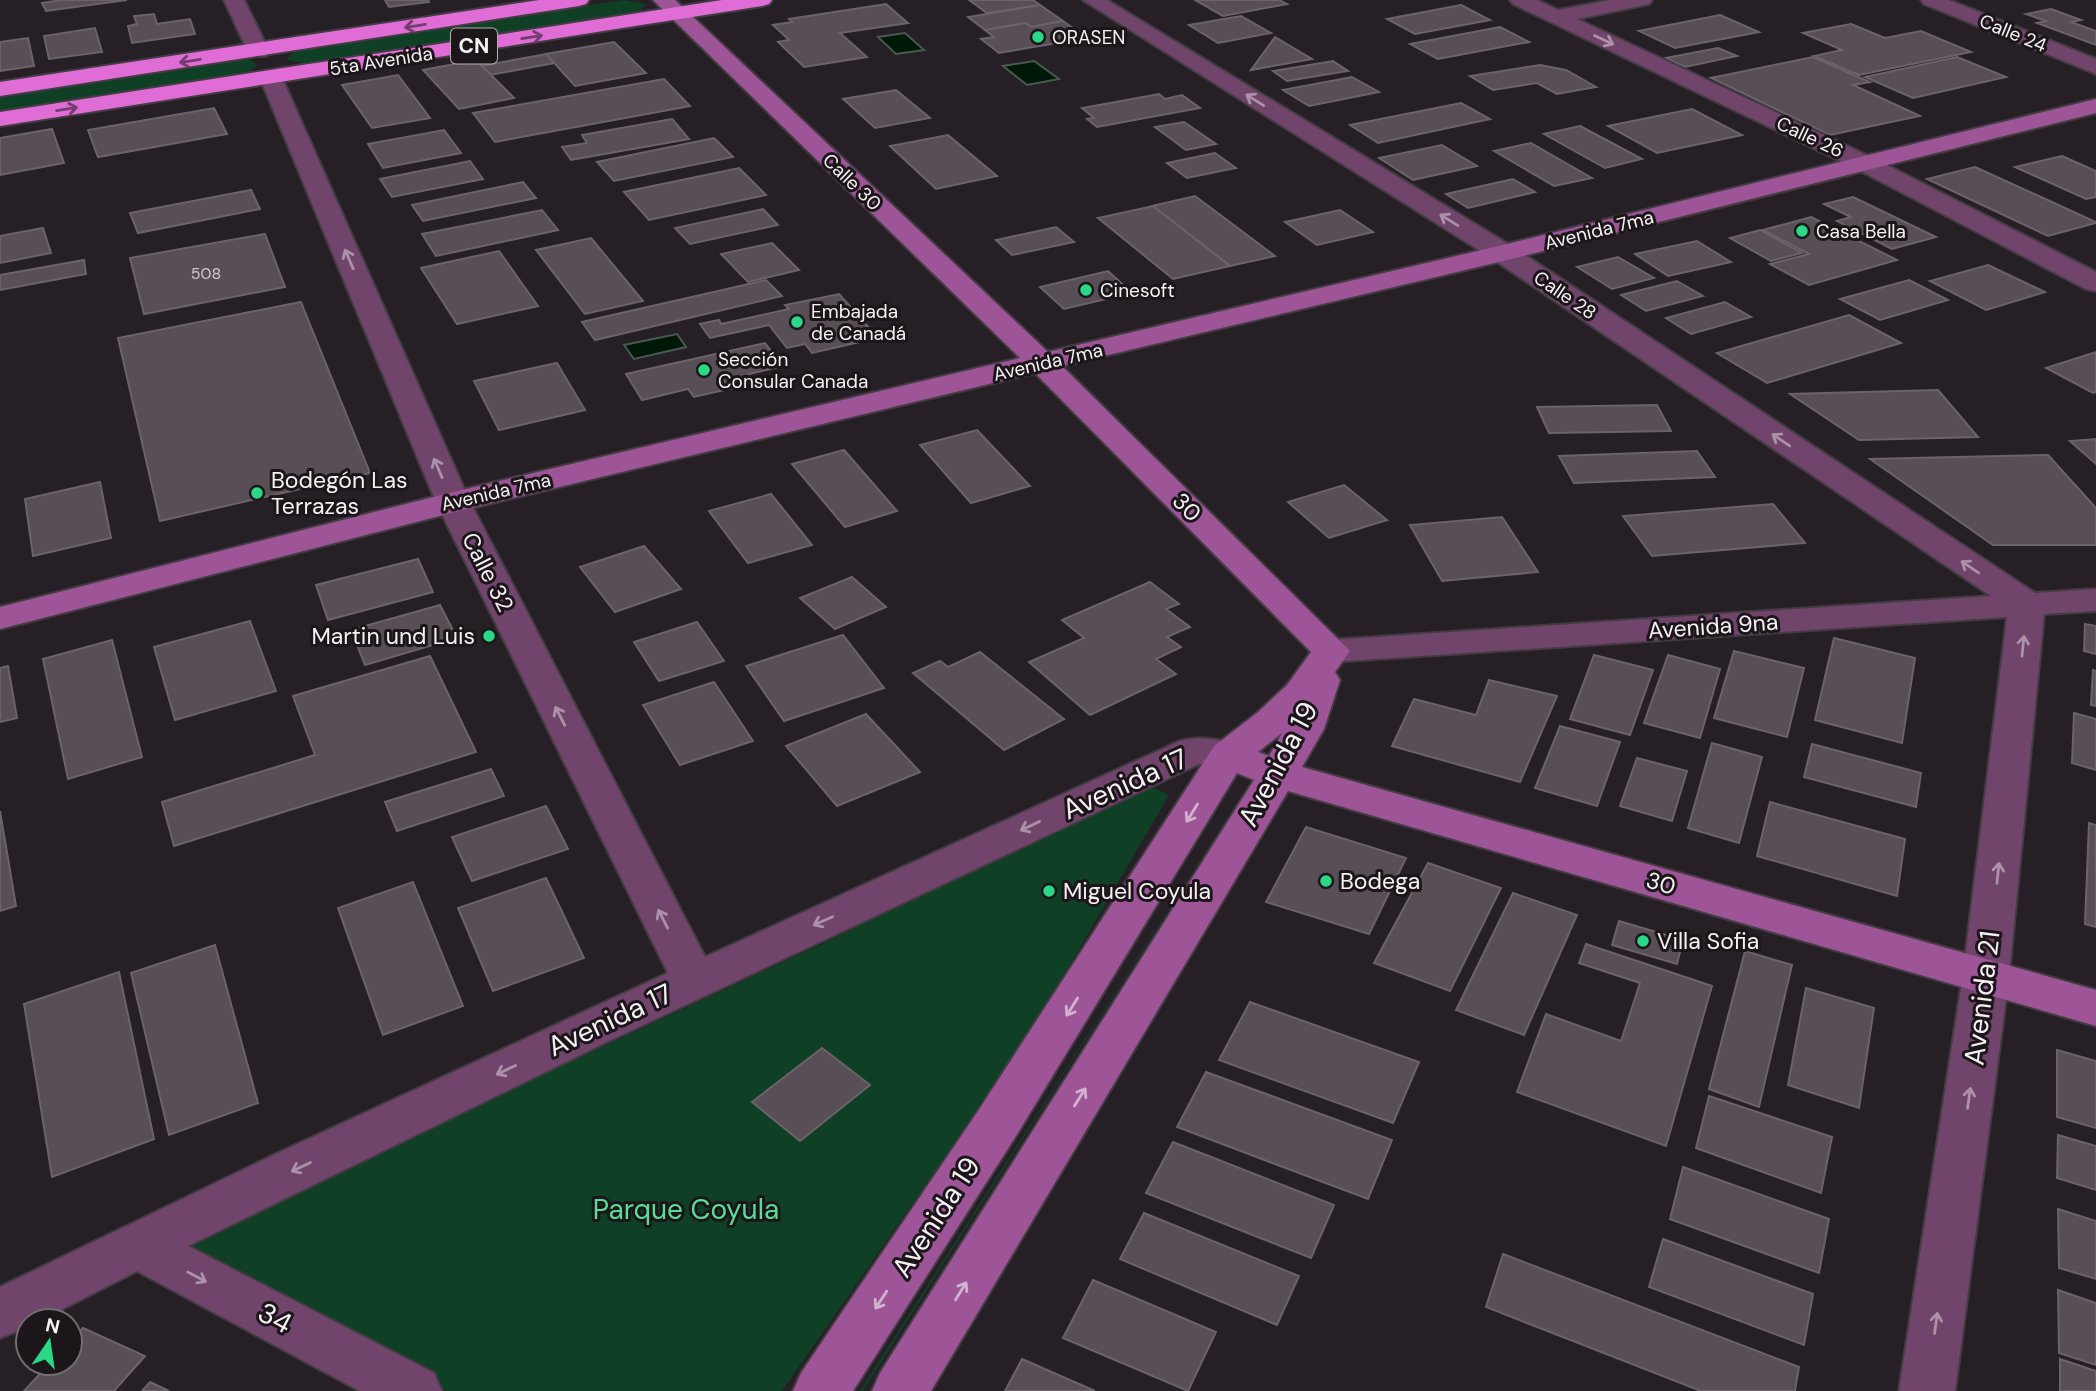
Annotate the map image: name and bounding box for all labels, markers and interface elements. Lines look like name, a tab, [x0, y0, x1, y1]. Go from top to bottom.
street label: Calle 24	[1976, 8, 2050, 58]
one-way arrow	[404, 20, 427, 33]
place label: ORASEN	[1052, 25, 1126, 50]
road number: CN	[451, 28, 497, 64]
marker: ORASEN	[1030, 29, 1046, 45]
one-way arrow	[521, 30, 543, 43]
one-way arrow	[1593, 33, 1614, 47]
street label: 5ta Avenida	[328, 41, 434, 81]
one-way arrow	[179, 55, 202, 68]
one-way arrow	[1246, 93, 1266, 107]
one-way arrow	[56, 102, 78, 115]
street label: Calle 26	[1772, 111, 1848, 163]
street label: Calle 30	[817, 148, 887, 216]
street label: Avenida 7ma	[1542, 204, 1656, 256]
one-way arrow	[1439, 212, 1459, 226]
place label: Casa Bella	[1816, 219, 1906, 244]
marker: Casa Bella	[1794, 223, 1810, 239]
one-way arrow	[342, 249, 355, 270]
house number: 508	[191, 263, 221, 284]
street label: Calle 28	[1529, 265, 1601, 325]
place label: Cinesoft	[1100, 278, 1175, 303]
marker: Cinesoft	[1078, 282, 1094, 298]
place label: Embajada de Canadá	[811, 299, 906, 346]
marker: Embajada de Canadá	[789, 314, 805, 330]
street label: Avenida 7ma	[991, 337, 1105, 387]
place label: Sección Consular Canada	[718, 347, 868, 394]
marker: Sección Consular Canada	[696, 362, 712, 378]
one-way arrow	[1772, 433, 1791, 448]
one-way arrow	[431, 458, 444, 479]
place label: Bodegón Las Terrazas	[271, 465, 407, 521]
street label: Avenida 7ma	[439, 467, 553, 517]
marker: Bodegón Las Terrazas	[249, 485, 265, 501]
street label: 30	[1166, 486, 1208, 528]
street label: Calle 32	[455, 527, 521, 617]
one-way arrow	[1961, 559, 1981, 573]
street label: Avenida 9na	[1647, 606, 1779, 646]
place label: Martin und Luis	[311, 621, 475, 651]
marker: Martin und Luis	[481, 628, 497, 644]
one-way arrow	[2016, 636, 2029, 658]
street label: Avenida 19	[1230, 695, 1326, 833]
one-way arrow	[553, 706, 567, 727]
street label: Avenida 17	[1056, 740, 1194, 828]
one-way arrow	[1184, 803, 1198, 823]
one-way arrow	[1020, 820, 1041, 834]
one-way arrow	[1991, 862, 2004, 884]
street label: 30	[1643, 865, 1679, 901]
place label: Bodega	[1340, 866, 1420, 896]
marker: Bodega	[1318, 873, 1334, 889]
place label: Miguel Coyula	[1063, 876, 1211, 906]
marker: Miguel Coyula	[1041, 883, 1057, 899]
one-way arrow	[655, 909, 669, 930]
one-way arrow	[813, 915, 834, 929]
place label: Villa Sofia	[1657, 926, 1759, 956]
street label: Avenida 21	[1955, 929, 2009, 1067]
marker: Villa Sofia	[1635, 933, 1651, 949]
street label: Avenida 17	[542, 975, 678, 1065]
one-way arrow	[1064, 996, 1078, 1016]
one-way arrow	[496, 1064, 517, 1077]
one-way arrow	[1962, 1087, 1975, 1110]
one-way arrow	[1073, 1088, 1087, 1108]
street label: Avenida 19	[883, 1150, 989, 1284]
one-way arrow	[290, 1161, 312, 1174]
park label: Parque Coyula	[593, 1191, 779, 1228]
one-way arrow	[186, 1270, 207, 1284]
one-way arrow	[954, 1281, 968, 1301]
one-way arrow	[874, 1290, 888, 1310]
street label: 34	[252, 1294, 298, 1342]
north arrow	[14, 1307, 84, 1377]
text: N	[43, 1312, 62, 1340]
one-way arrow	[1930, 1313, 1943, 1335]

